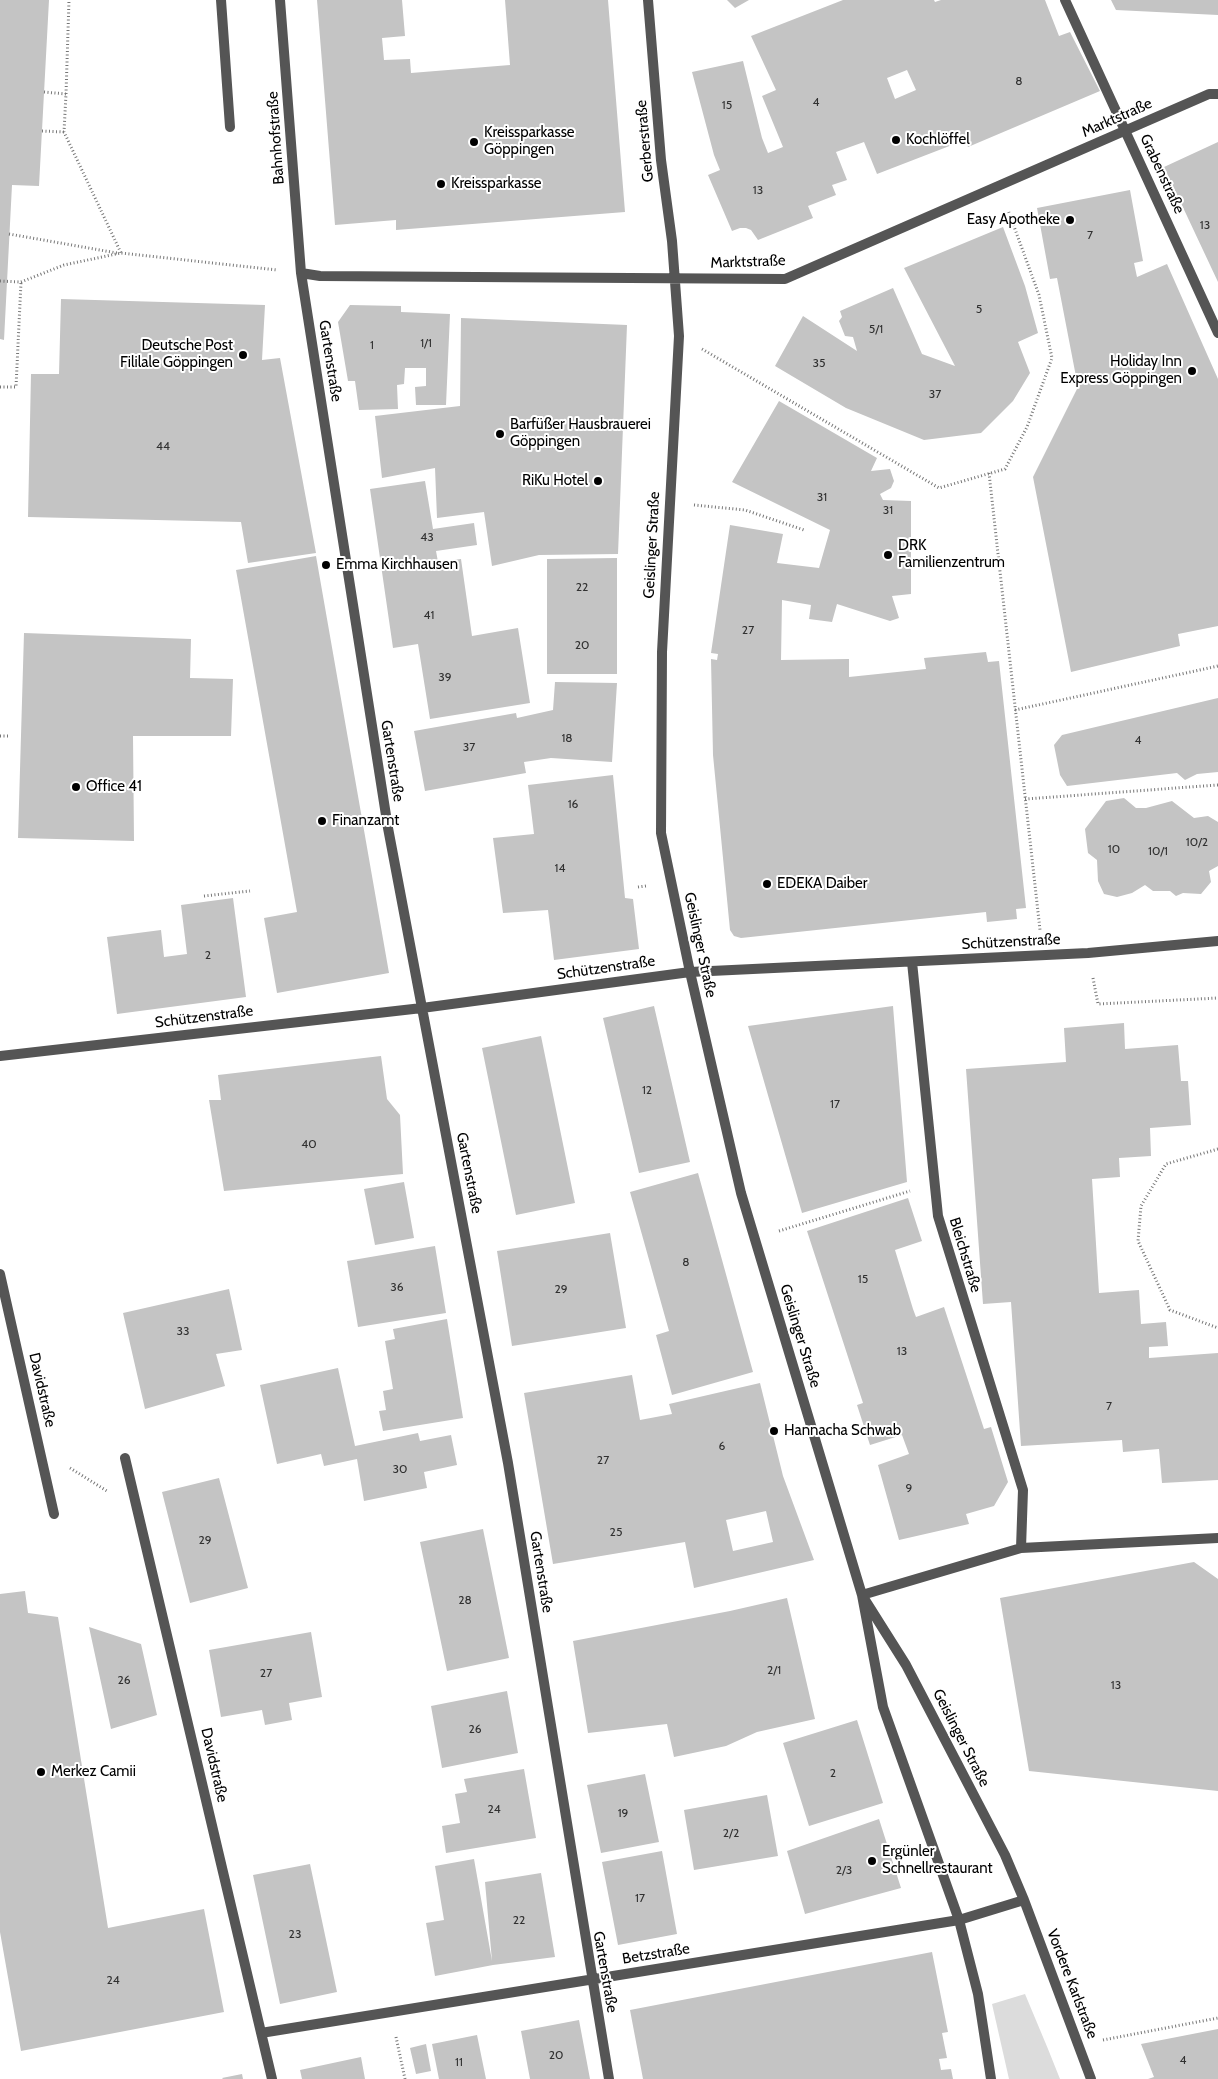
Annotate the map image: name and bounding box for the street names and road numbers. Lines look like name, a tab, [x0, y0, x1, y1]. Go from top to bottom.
street label: Bahnhofstraße	[264, 91, 288, 185]
street label: Marktstraße	[1079, 94, 1155, 142]
street label: Gerberstraße	[632, 99, 658, 183]
street label: Grabenstraße	[1136, 131, 1188, 217]
street label: Marktstraße	[710, 252, 786, 272]
street label: Gartenstraße	[315, 319, 345, 403]
street label: Geislinger Straße	[640, 491, 664, 599]
street label: Gartenstraße	[377, 719, 407, 803]
street label: Geislinger Straße	[680, 891, 720, 999]
street label: Schützenstraße	[961, 930, 1061, 954]
street label: Schützenstraße	[556, 952, 656, 984]
street label: Schützenstraße	[154, 1002, 254, 1032]
street label: Gartenstraße	[452, 1131, 486, 1215]
street label: Bleichstraße	[945, 1215, 985, 1295]
street label: Geislinger Straße	[776, 1282, 824, 1390]
street label: Davidstraße	[25, 1351, 59, 1429]
street label: Gartenstraße	[526, 1530, 556, 1614]
street label: Geislinger Straße	[929, 1686, 993, 1790]
street label: Davidstraße	[197, 1726, 231, 1804]
street label: Vordere Karlstraße	[1043, 1927, 1101, 2041]
street label: Gartenstraße	[589, 1930, 621, 2014]
street label: Betzstraße	[621, 1940, 691, 1968]

